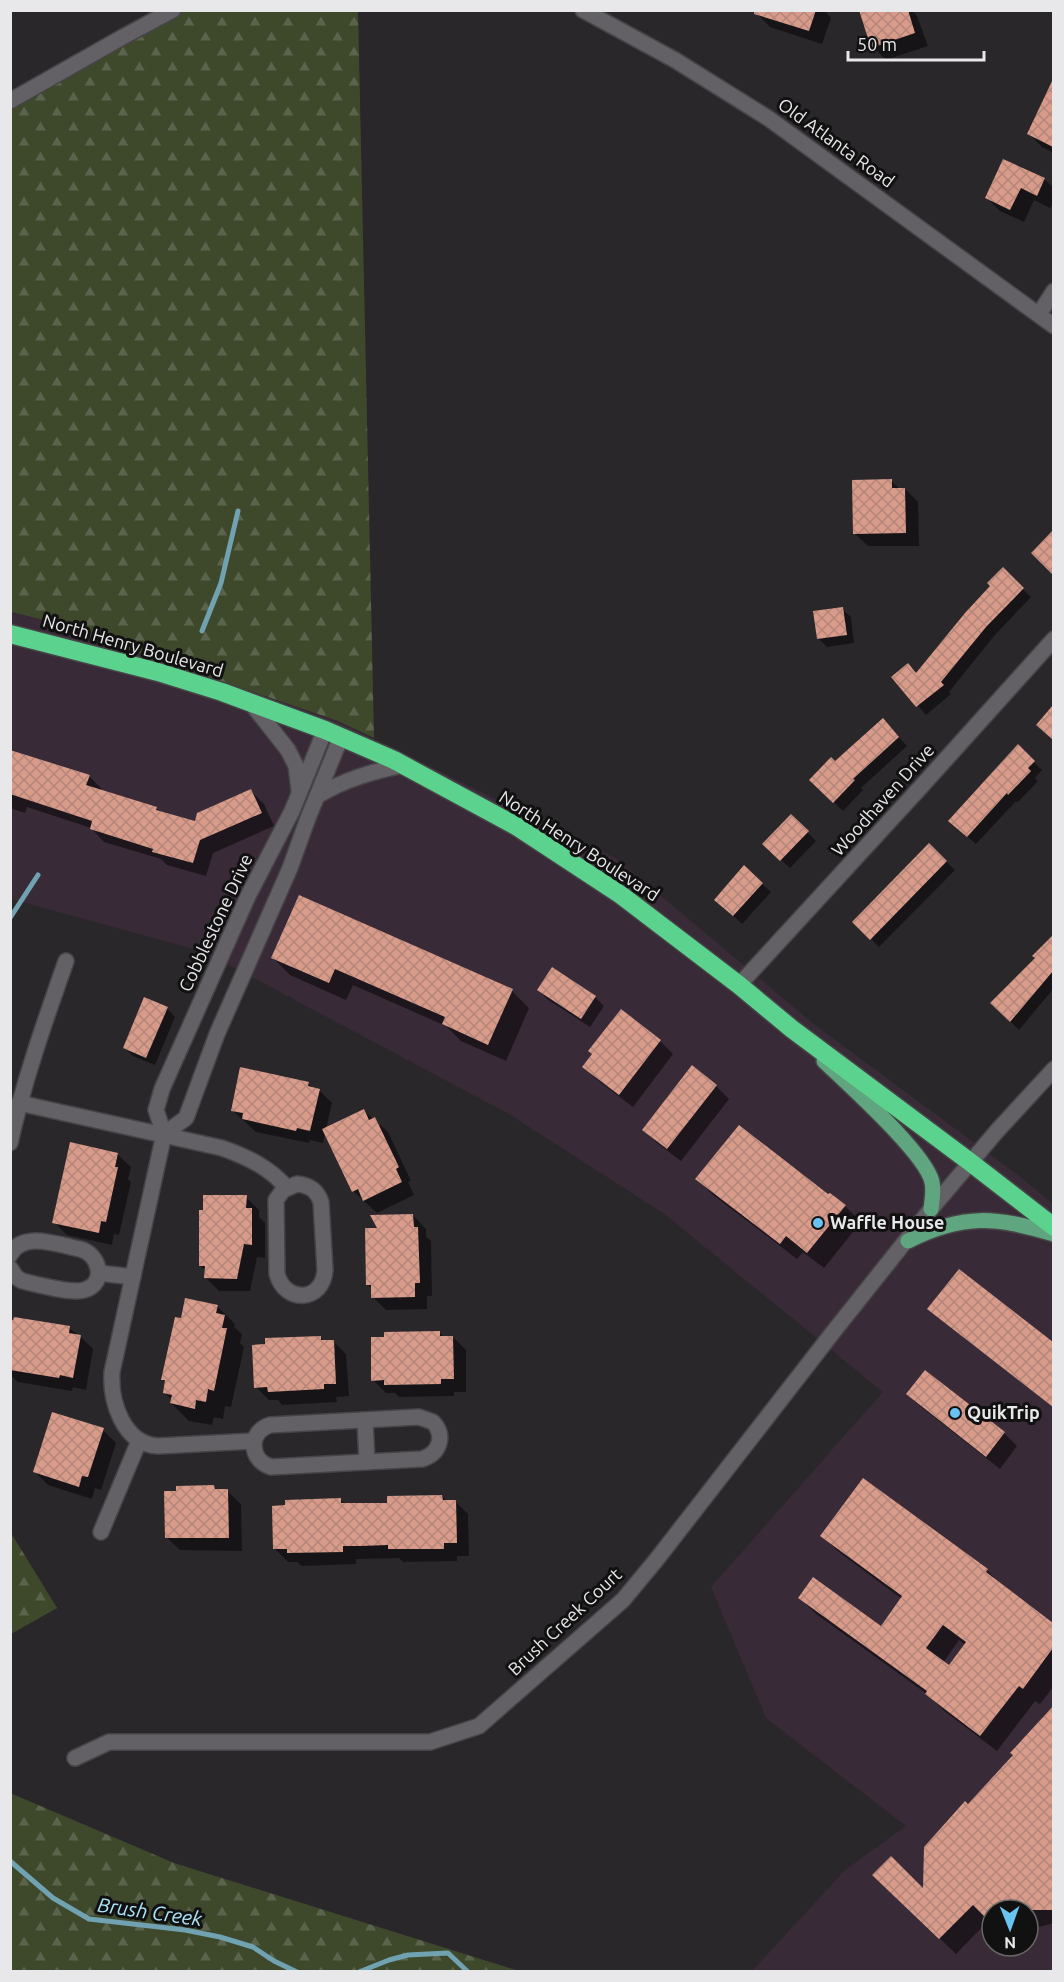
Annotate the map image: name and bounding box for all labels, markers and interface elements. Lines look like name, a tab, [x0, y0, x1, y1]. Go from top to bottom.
scale bar	[848, 24, 984, 62]
text: 50 m	[857, 34, 897, 54]
street label: Old Atlanta Road	[775, 93, 898, 191]
street label: North Henry Boulevard	[41, 610, 226, 680]
street label: Woodhaven Drive	[827, 739, 938, 859]
street label: North Henry Boulevard	[496, 786, 663, 904]
street label: Cobblestone Drive	[174, 851, 256, 995]
place label: Waffle House	[830, 1212, 944, 1232]
marker: Waffle House	[811, 1216, 825, 1230]
place label: QuikTrip	[967, 1402, 1040, 1422]
marker: QuikTrip	[948, 1406, 962, 1420]
street label: Brush Creek Court	[504, 1564, 625, 1679]
water label: Brush Creek	[96, 1893, 205, 1930]
north arrow	[980, 1898, 1040, 1958]
text: N	[1004, 1934, 1016, 1952]

